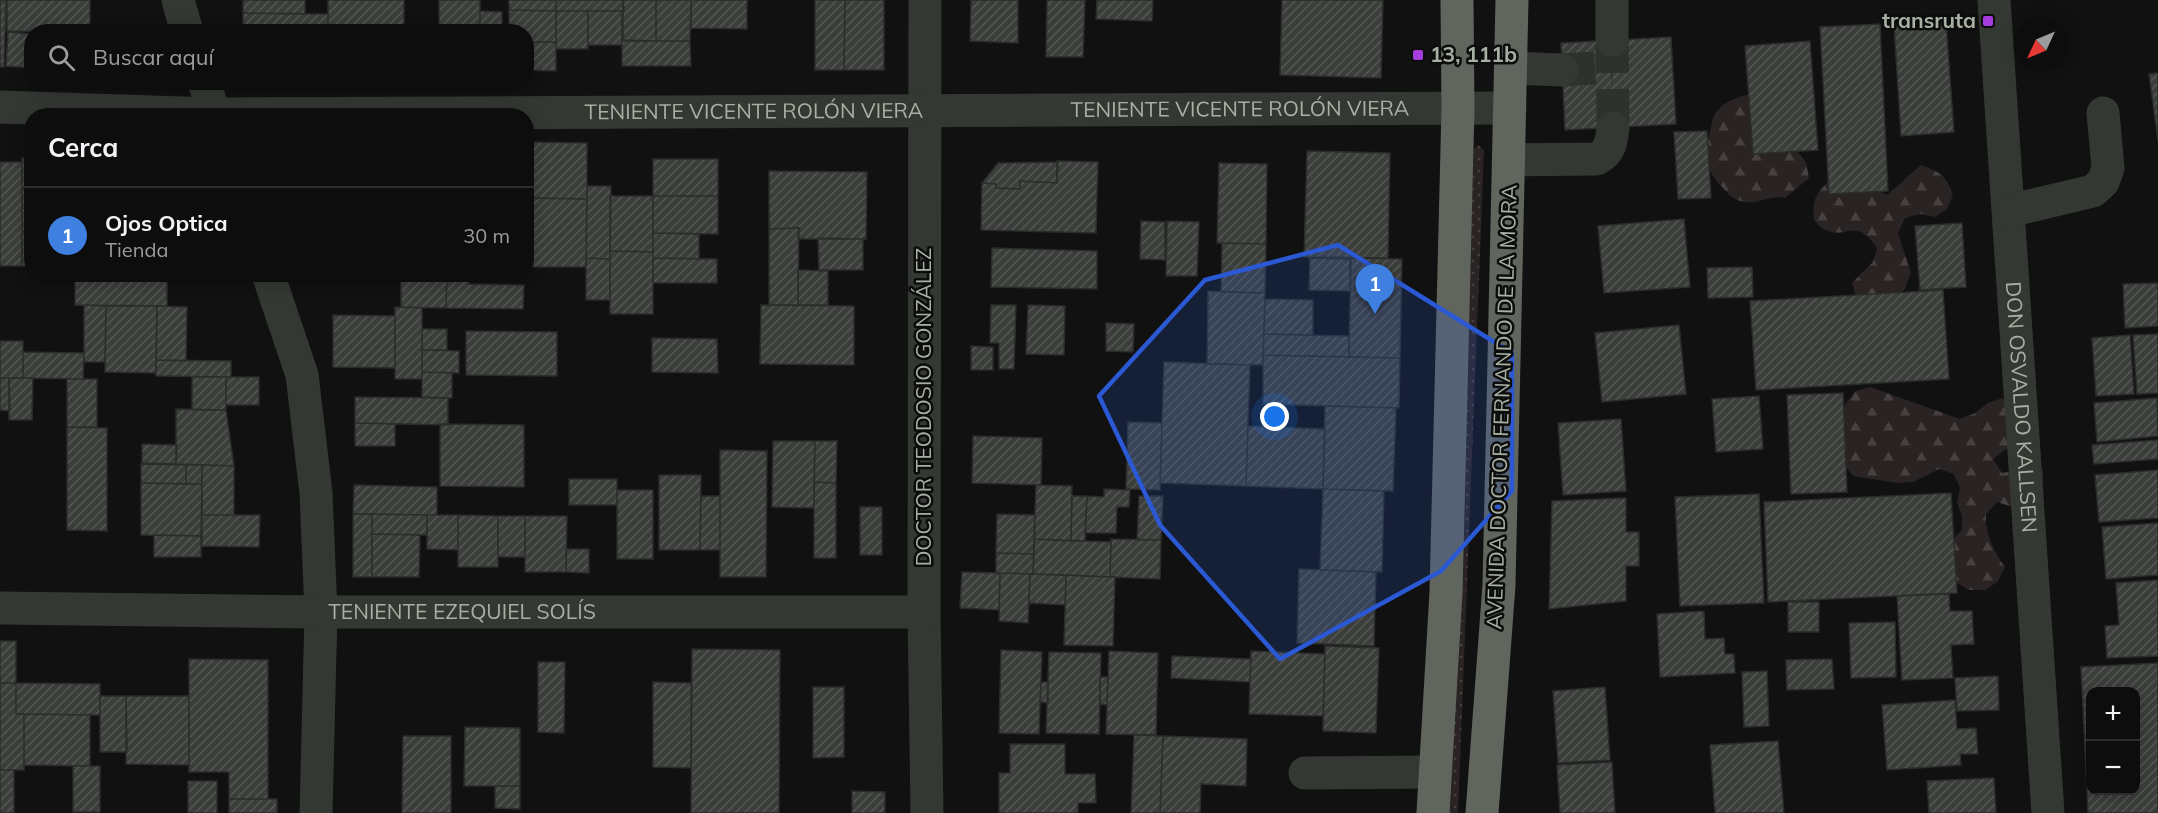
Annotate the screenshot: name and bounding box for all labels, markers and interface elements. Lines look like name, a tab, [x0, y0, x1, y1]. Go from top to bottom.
place label: transruta	[1882, 7, 1976, 33]
marker: transruta	[1981, 14, 1995, 28]
north arrow	[2014, 18, 2068, 72]
search box	[24, 24, 534, 90]
icon: search	[45, 41, 78, 74]
place label: 13, 111b	[1430, 41, 1517, 67]
text: Buscar aquí	[93, 43, 214, 71]
marker: 13, 111b	[1411, 48, 1425, 62]
street label: TENIENTE VICENTE ROLÓN VIERA	[1070, 94, 1410, 122]
street label: TENIENTE VICENTE ROLÓN VIERA	[584, 97, 924, 124]
text: Cerca	[48, 131, 118, 164]
street label: AVENIDA DOCTOR FERNANDO DE LA MORA	[1480, 184, 1522, 630]
text: Ojos Optica	[105, 209, 228, 237]
text: 1	[62, 223, 74, 248]
text: 30 m	[463, 223, 510, 248]
text: Tienda	[105, 237, 168, 262]
street label: DOCTOR TEODOSIO GONZÁLEZ	[910, 248, 936, 566]
pin: 1	[1356, 264, 1394, 314]
street label: DON OSVALDO KALLSEN	[2001, 281, 2043, 534]
your location	[1260, 402, 1289, 431]
street label: TENIENTE EZEQUIEL SOLÍS	[328, 598, 596, 624]
map controls	[2086, 687, 2140, 795]
button: +	[2086, 687, 2140, 741]
button: −	[2086, 741, 2140, 795]

